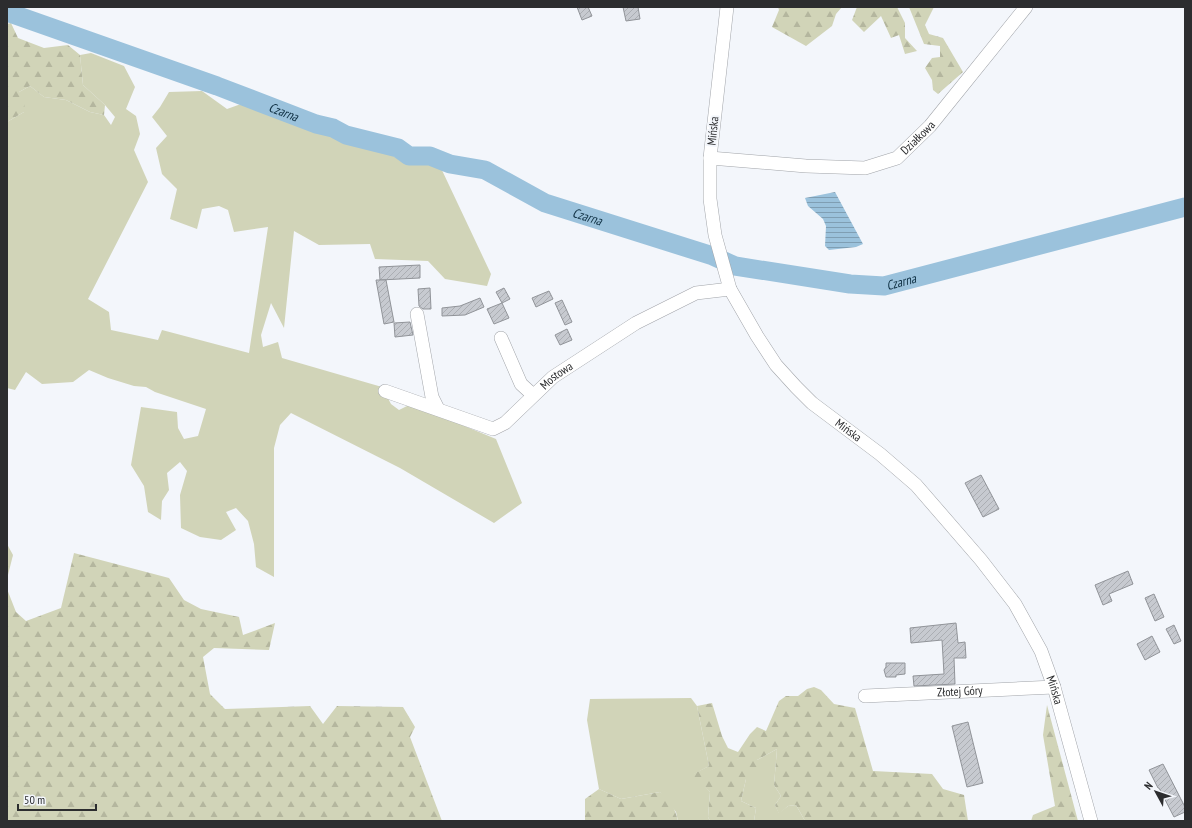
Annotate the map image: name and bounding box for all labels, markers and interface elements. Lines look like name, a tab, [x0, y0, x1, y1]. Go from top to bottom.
water label: Czarna	[266, 99, 301, 126]
street label: Mińska	[704, 116, 721, 146]
street label: Działkowa	[897, 118, 938, 157]
water label: Czarna	[570, 204, 605, 230]
water label: Czarna	[884, 270, 919, 294]
street label: Mostowa	[537, 358, 576, 392]
street label: Mińska	[833, 415, 865, 445]
street label: Mińska	[1044, 674, 1066, 706]
street label: Złotej Góry	[937, 682, 983, 700]
north arrow	[1136, 772, 1176, 812]
text: N	[1141, 779, 1156, 792]
scale bar	[18, 786, 96, 812]
text: 50 m	[24, 792, 45, 807]

